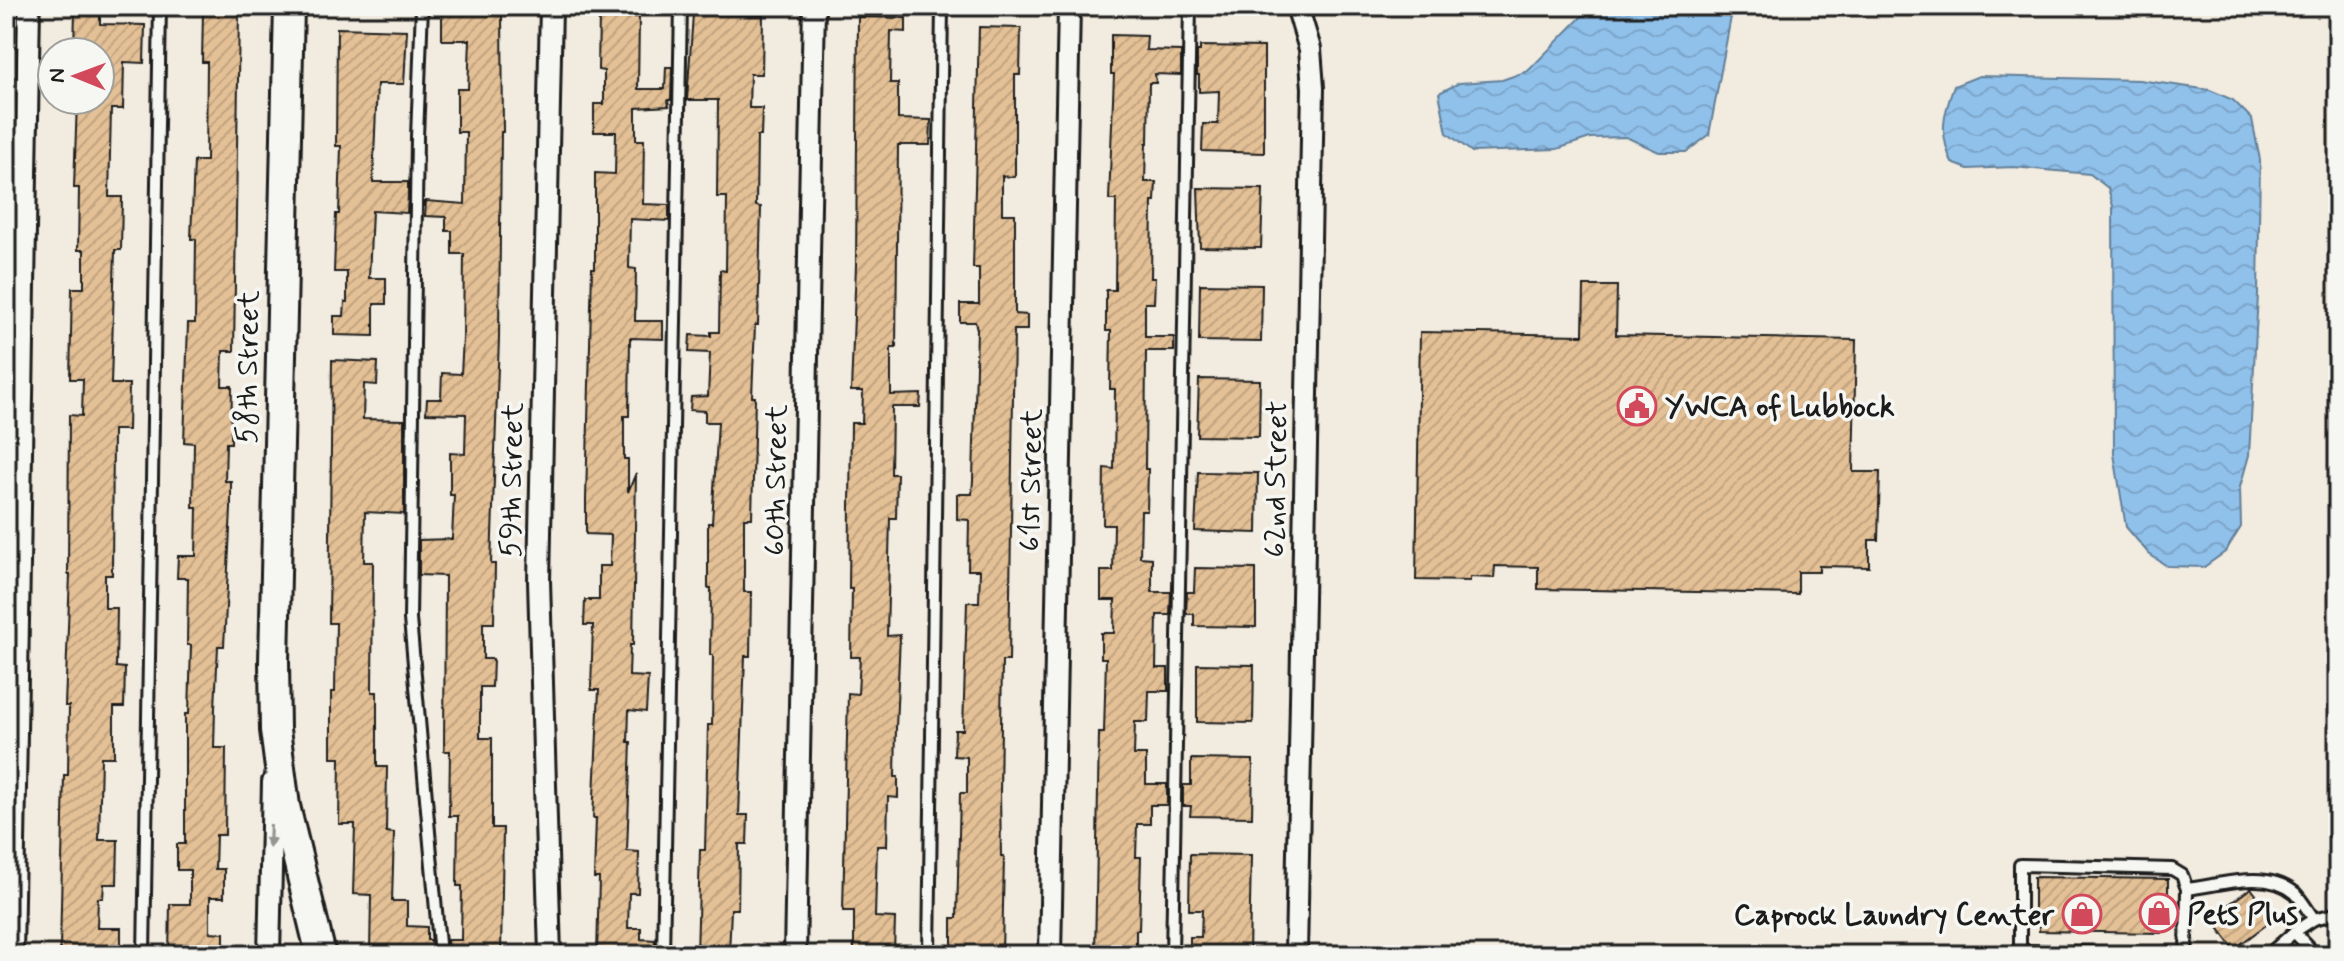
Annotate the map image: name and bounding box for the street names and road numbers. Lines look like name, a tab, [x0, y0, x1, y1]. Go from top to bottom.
street label: 58th Street	[228, 289, 269, 444]
street label: 62nd Street	[1256, 400, 1297, 558]
street label: 59th Street	[492, 402, 533, 558]
street label: 60th Street	[756, 403, 797, 556]
street label: 61st Street	[1011, 408, 1052, 552]

